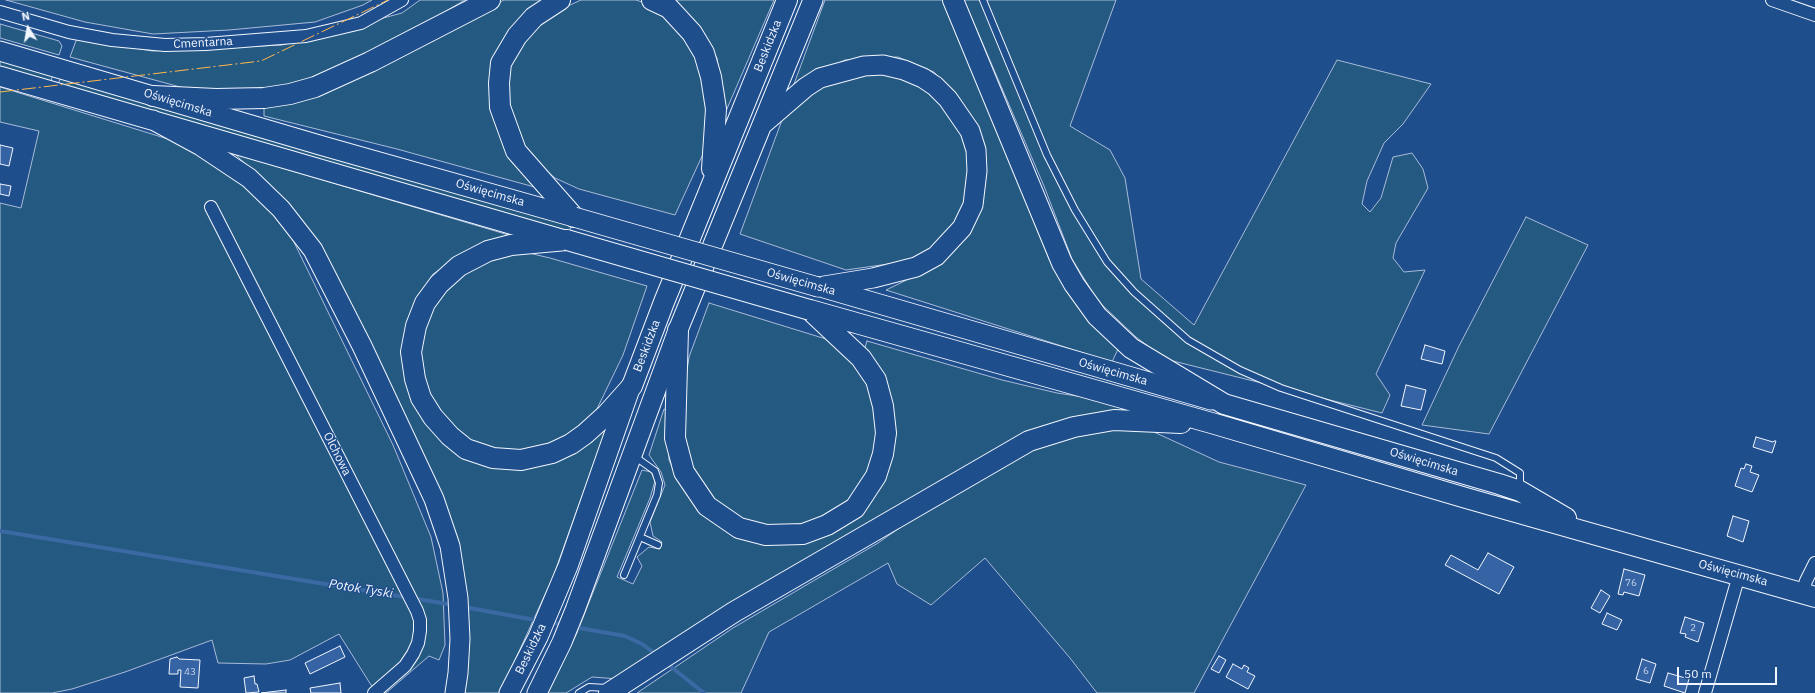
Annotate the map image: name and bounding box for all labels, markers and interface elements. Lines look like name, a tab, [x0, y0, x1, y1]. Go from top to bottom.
north arrow	[8, 8, 48, 48]
text: N	[20, 9, 31, 24]
street label: Beskidzka	[751, 18, 785, 74]
street label: Cmentarna	[173, 34, 233, 52]
street label: Oświęcimska	[142, 86, 214, 120]
street label: Oświęcimska	[454, 176, 526, 210]
street label: Oświęcimska	[765, 265, 837, 299]
street label: Beskidzka	[630, 318, 664, 374]
street label: Oświęcimska	[1077, 355, 1149, 389]
street label: Olchowa	[320, 430, 354, 478]
street label: Oświęcimska	[1388, 445, 1460, 479]
street label: Oświęcimska	[1697, 557, 1769, 589]
water label: Potok Tyski	[328, 576, 394, 602]
house number: 76	[1625, 577, 1637, 589]
street label: Beskidzka	[513, 621, 549, 677]
house number: 2	[1690, 622, 1696, 634]
scale bar	[1679, 659, 1779, 685]
house number: 6	[1643, 665, 1649, 677]
house number: 43	[184, 666, 196, 678]
text: 50 m	[1684, 666, 1712, 681]

